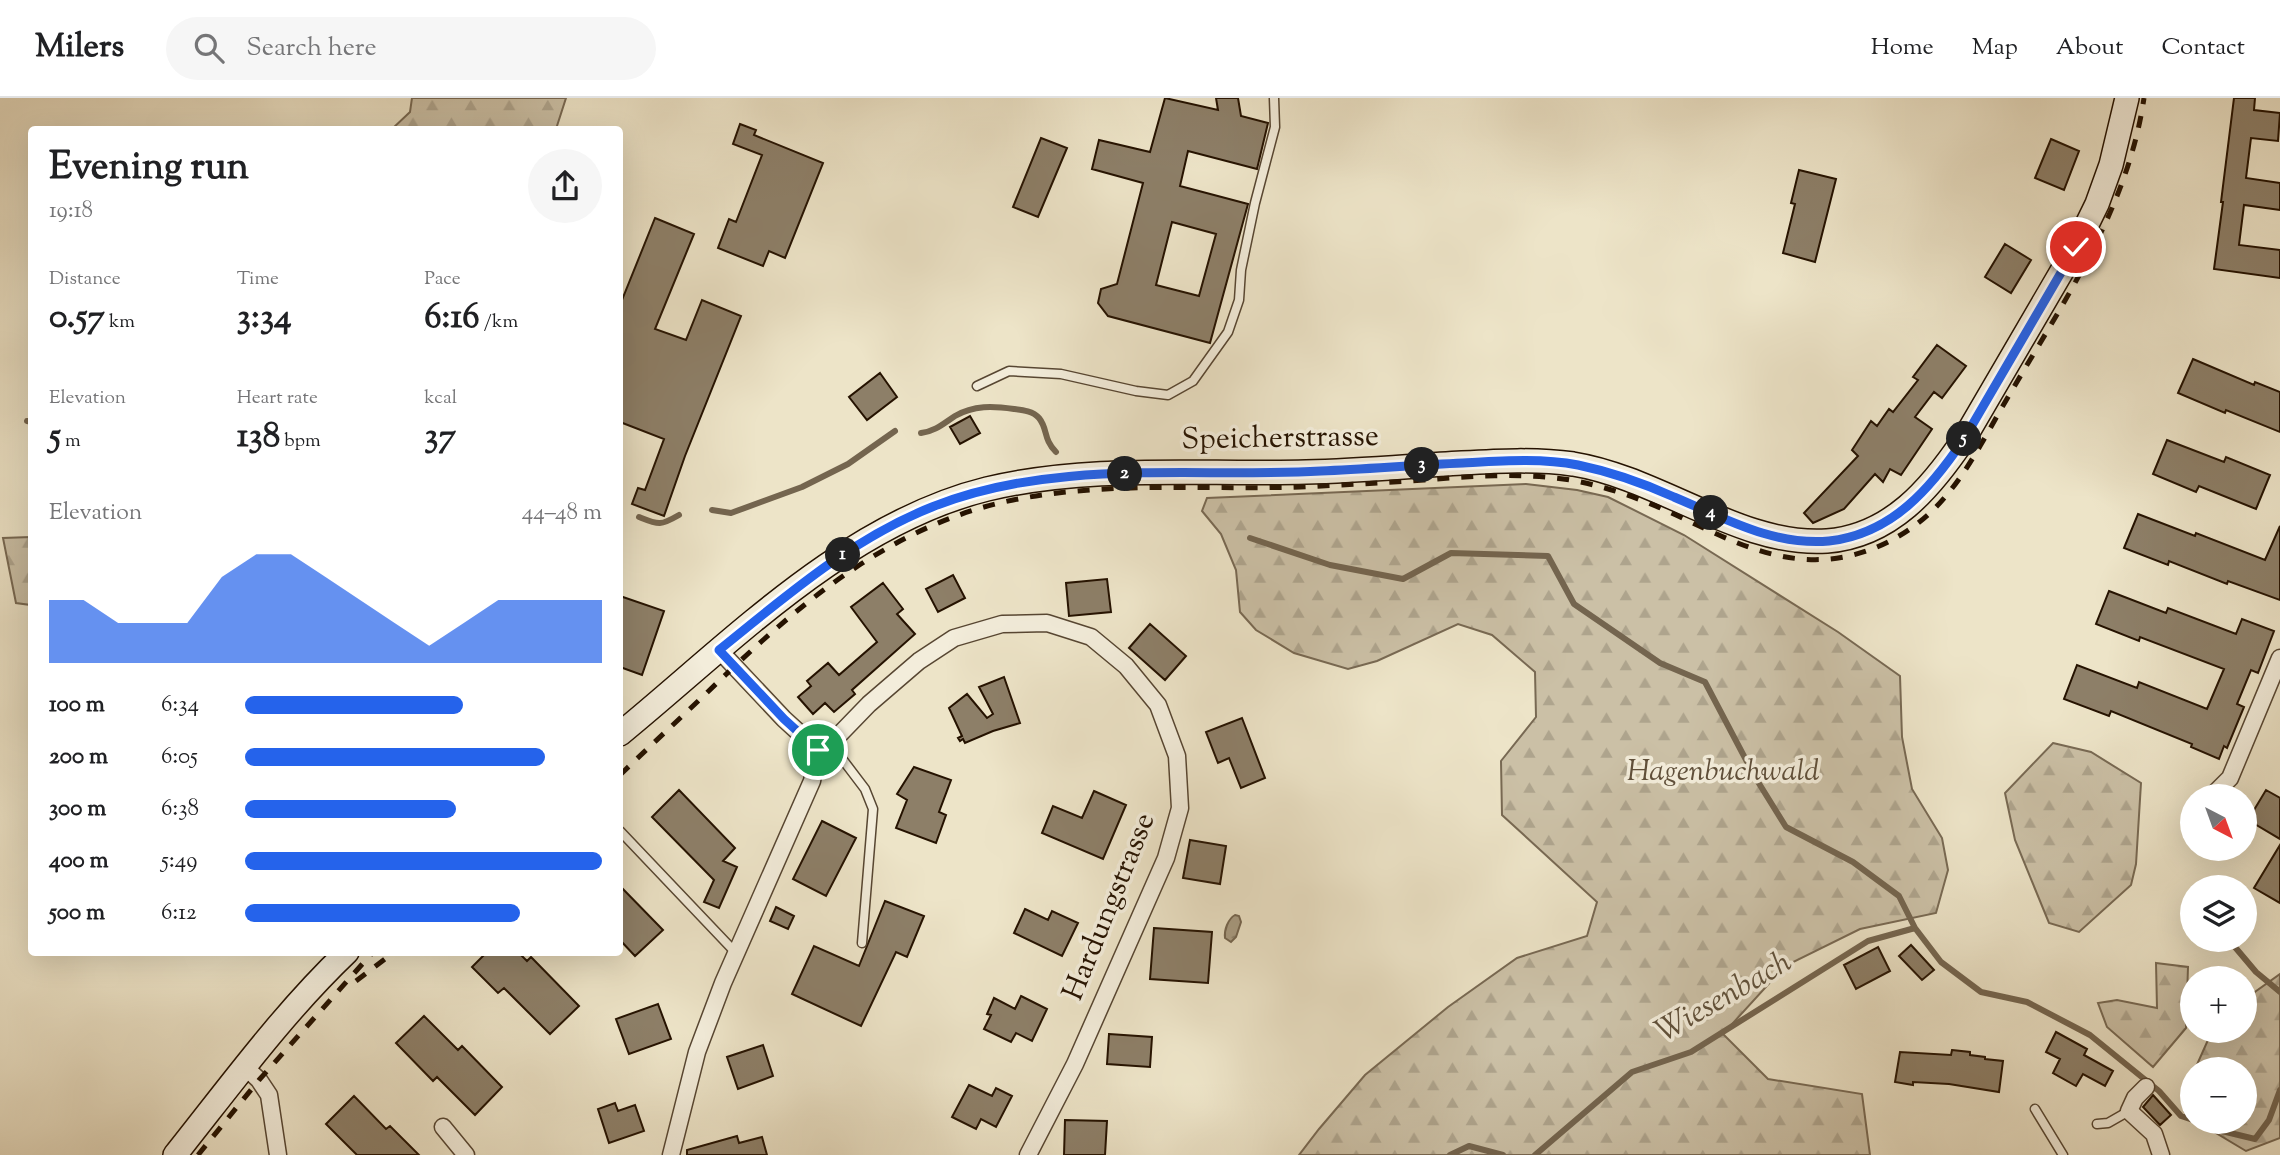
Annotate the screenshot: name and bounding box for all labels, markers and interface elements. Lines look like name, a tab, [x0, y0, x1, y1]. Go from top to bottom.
search box	[166, 17, 656, 80]
text: Milers	[35, 24, 124, 72]
icon: search	[190, 29, 228, 67]
text: Search here	[246, 30, 377, 67]
text: Home	[1871, 31, 1934, 65]
text: Map	[1972, 31, 2018, 65]
text: About	[2056, 31, 2123, 65]
text: Contact	[2161, 31, 2245, 65]
text: Evening run	[49, 142, 249, 196]
button: share	[528, 149, 602, 223]
text: 19:18	[49, 195, 93, 228]
pin	[2046, 217, 2106, 277]
icon: check	[2057, 228, 2095, 266]
text: Distance	[49, 266, 121, 293]
text: Time	[237, 266, 279, 293]
text: Pace	[424, 266, 461, 293]
text: 0.57	[49, 293, 105, 344]
text: 3:34	[237, 293, 292, 344]
text: 6:16	[424, 293, 480, 344]
text: km	[105, 309, 135, 336]
text: /km	[480, 309, 518, 336]
text: Elevation	[49, 385, 126, 412]
text: Heart rate	[237, 385, 318, 412]
text: kcal	[424, 385, 457, 412]
text: 5	[49, 412, 61, 463]
text: 138	[237, 412, 280, 463]
text: 37	[424, 412, 456, 463]
street label: Speicherstrasse	[1181, 416, 1379, 462]
pin: 5	[1946, 422, 1982, 456]
text: 5	[1960, 425, 1967, 452]
text: m	[61, 428, 81, 455]
text: bpm	[280, 428, 321, 455]
pin: 3	[1404, 448, 1440, 482]
text: 3	[1418, 451, 1425, 478]
pin: 2	[1108, 456, 1142, 492]
text: 2	[1120, 460, 1129, 487]
pin: 4	[1694, 496, 1728, 530]
text: Elevation	[49, 497, 142, 530]
text: 44–48 m	[522, 497, 602, 530]
text: 4	[1706, 499, 1715, 526]
pin: 1	[826, 538, 860, 573]
text: 1	[839, 541, 846, 568]
text: 100 m	[49, 689, 105, 722]
text: 6:34	[161, 689, 199, 722]
pin	[788, 720, 848, 780]
icon: arrive	[799, 731, 837, 769]
text: 200 m	[49, 741, 108, 774]
text: 6:05	[161, 741, 198, 774]
park label: Hagenbuchwald	[1627, 751, 1819, 794]
north arrow	[2180, 784, 2258, 861]
map controls	[2180, 784, 2257, 1134]
text: 300 m	[49, 793, 106, 826]
text: 6:38	[161, 793, 199, 826]
street label: Hardungstrasse	[1053, 807, 1167, 1007]
text: 400 m	[49, 845, 109, 878]
text: 5:49	[161, 845, 197, 878]
button: layers	[2180, 875, 2257, 952]
text: 500 m	[49, 897, 105, 930]
text: 6:12	[161, 897, 197, 930]
water label: Wiesenbach	[1647, 940, 1801, 1056]
button: +	[2180, 966, 2257, 1043]
button: −	[2180, 1057, 2257, 1134]

